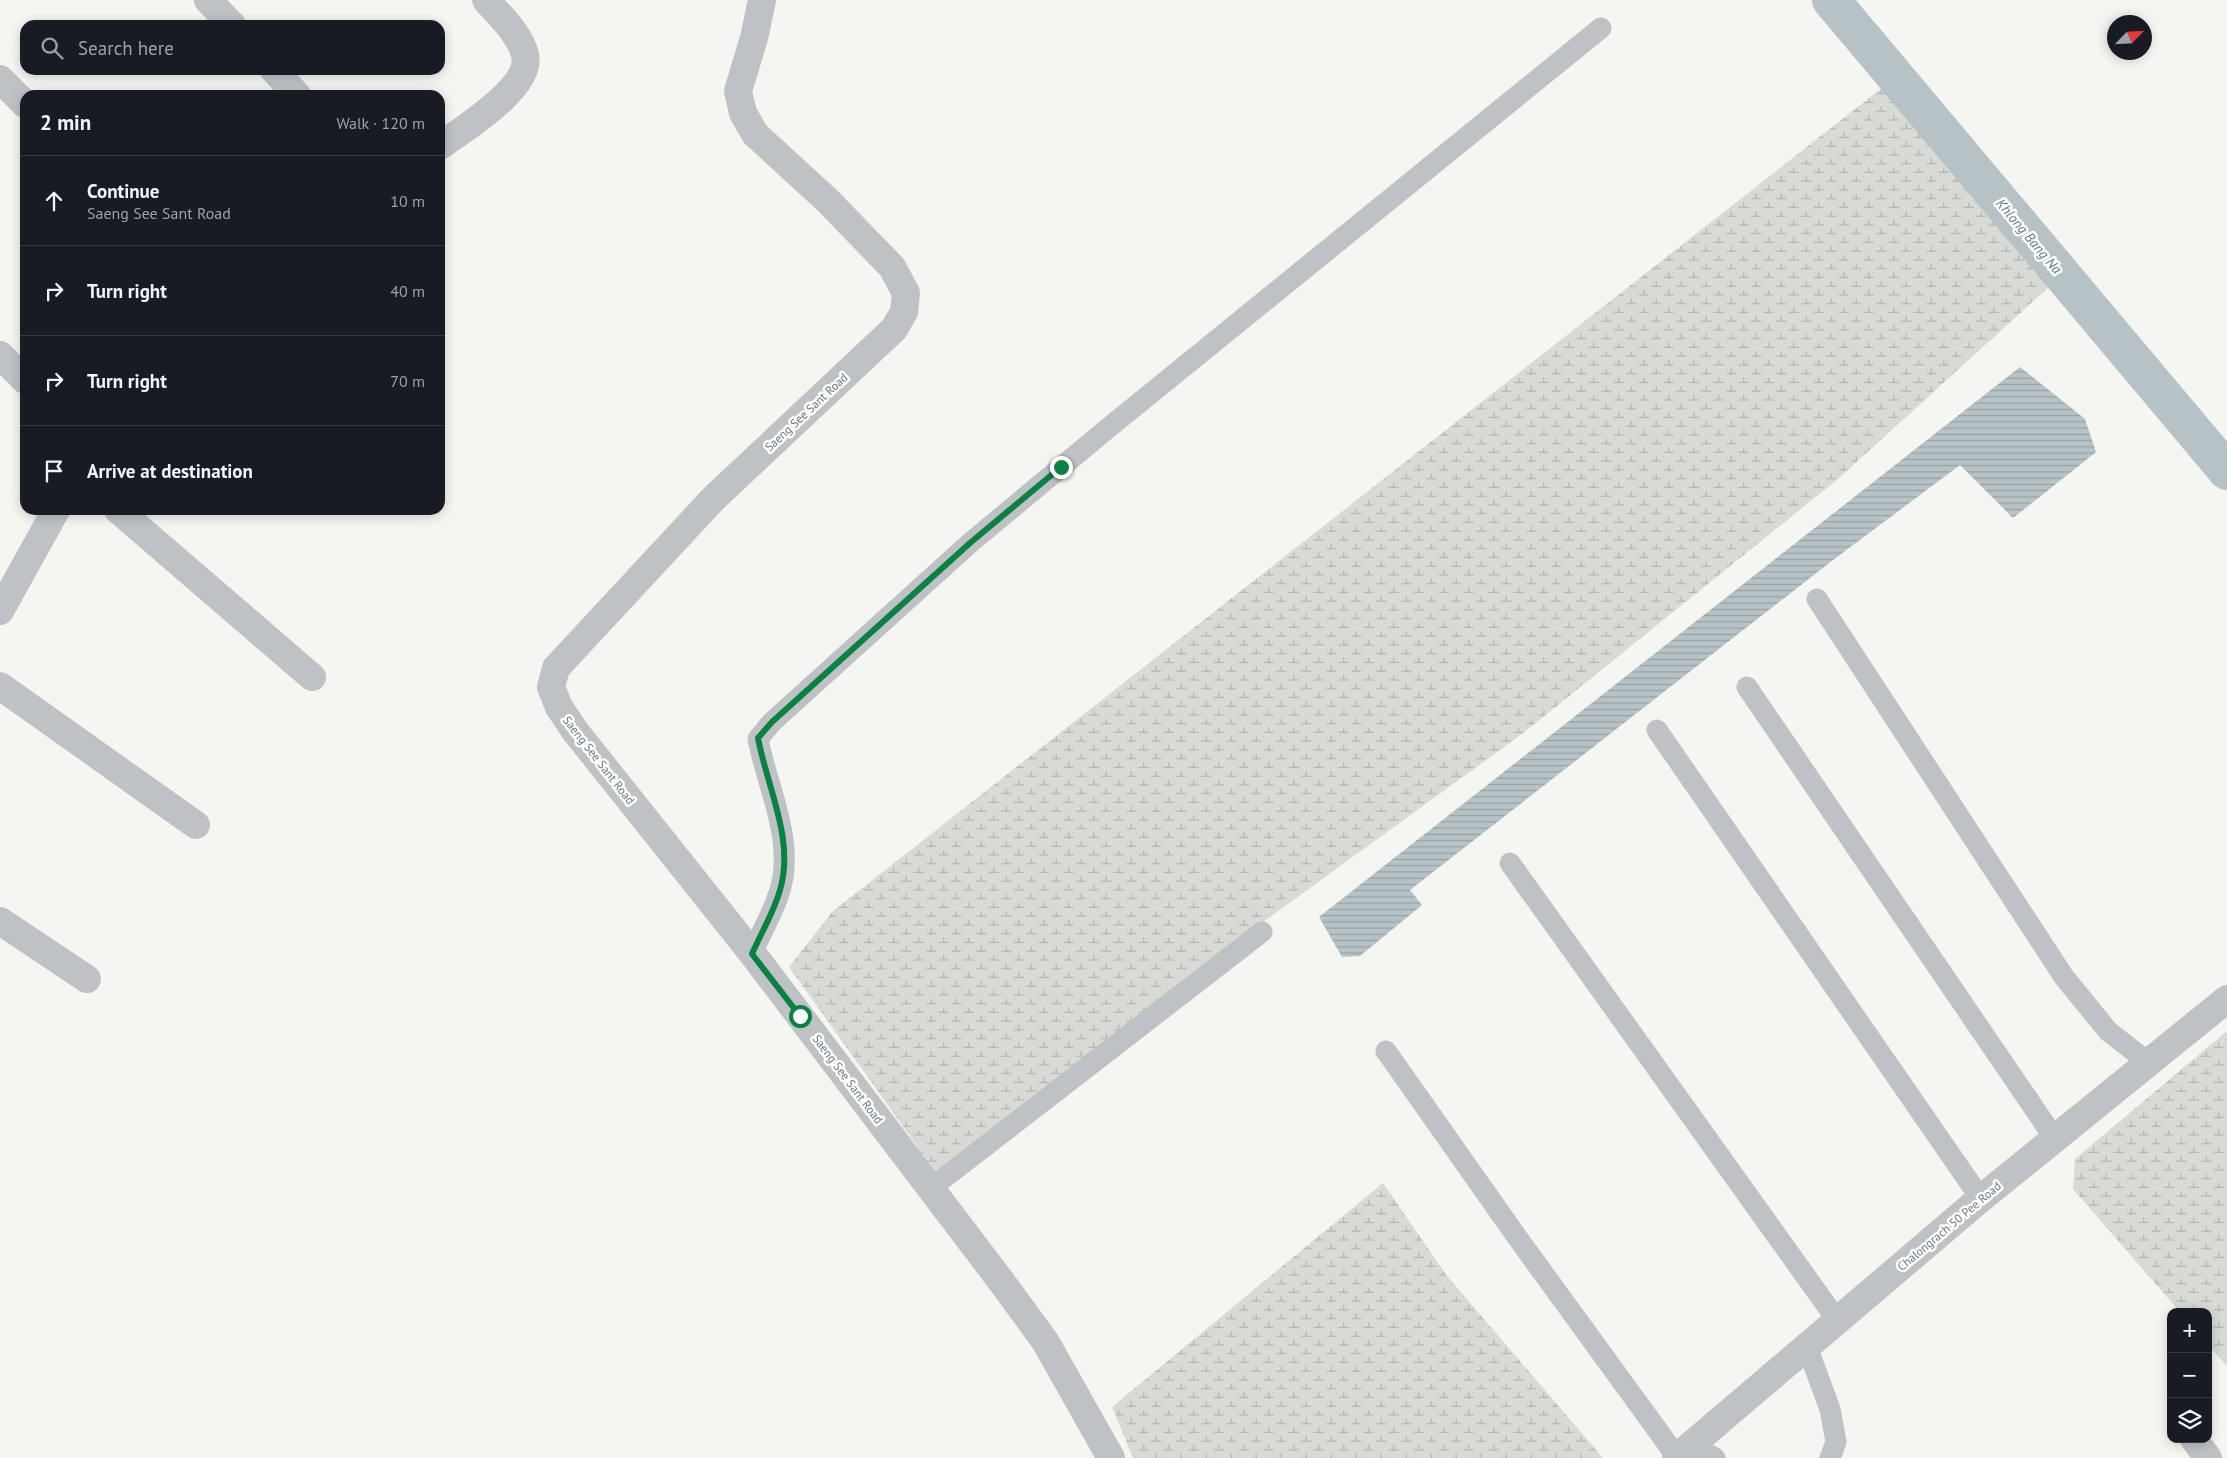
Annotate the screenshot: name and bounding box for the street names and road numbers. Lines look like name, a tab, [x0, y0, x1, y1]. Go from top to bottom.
street label: Saeng See Sant Road	[761, 370, 851, 454]
street label: Saeng See Sant Road	[560, 713, 638, 807]
street label: Saeng See Sant Road	[810, 1031, 886, 1127]
street label: Chalongrach 50 Pee Road	[1894, 1178, 2004, 1274]

